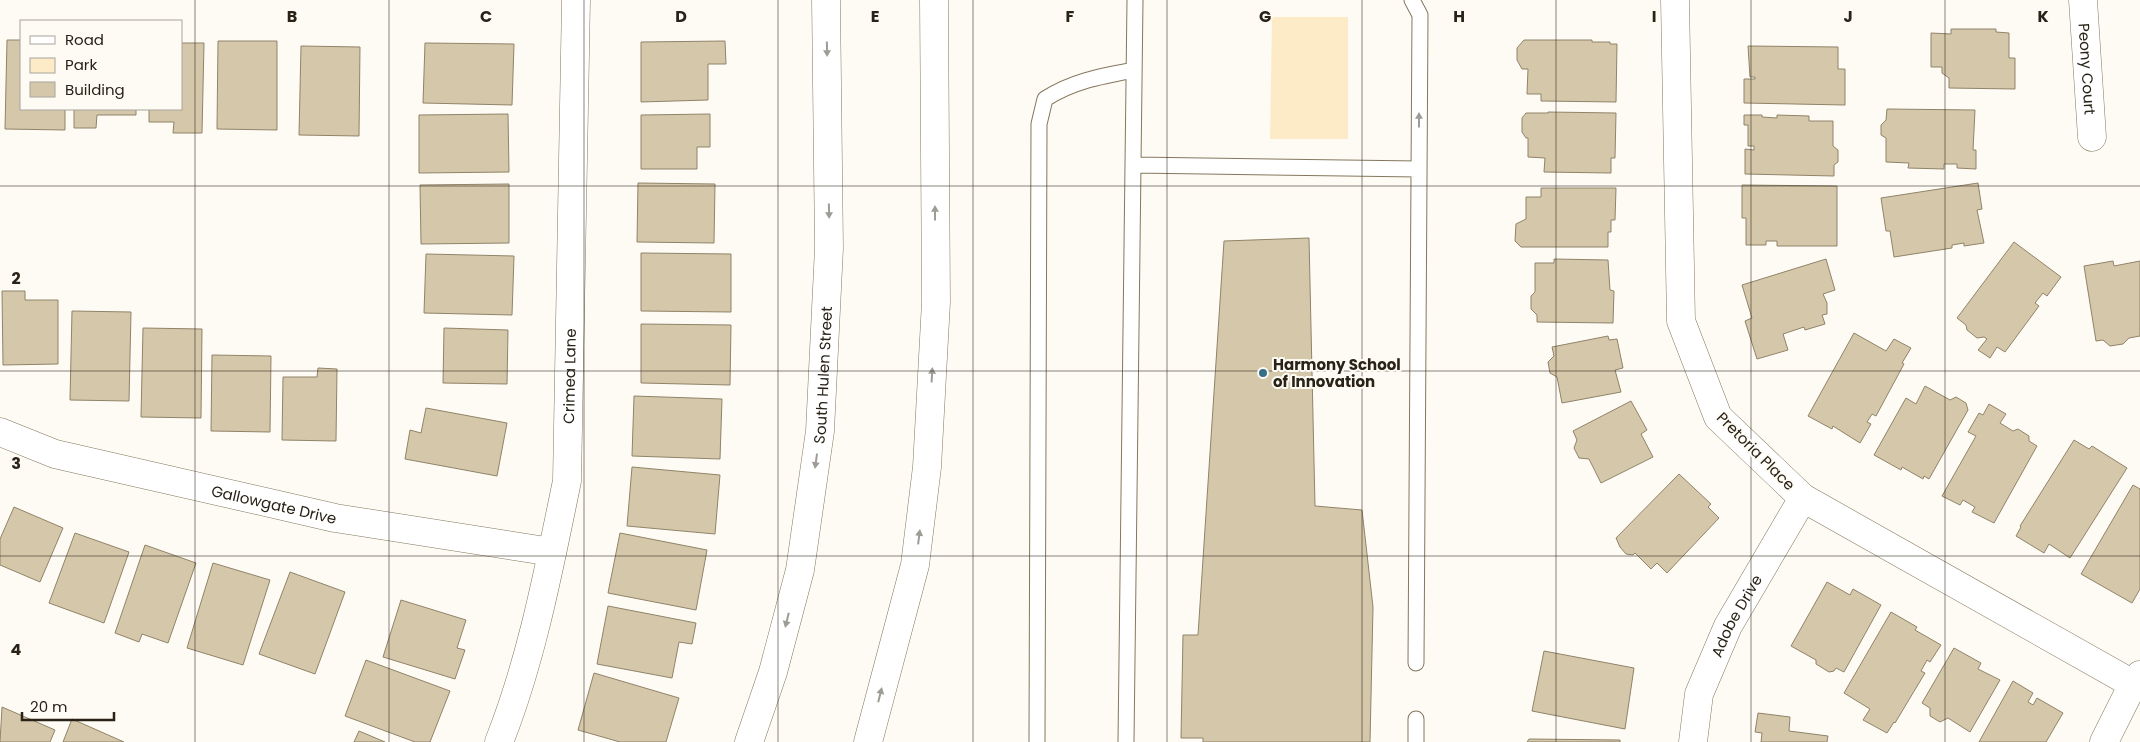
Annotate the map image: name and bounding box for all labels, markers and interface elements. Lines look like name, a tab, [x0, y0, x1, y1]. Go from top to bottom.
text: B	[287, 5, 297, 28]
text: C	[480, 5, 492, 28]
text: D	[675, 5, 687, 28]
text: E	[871, 5, 879, 28]
text: F	[1066, 5, 1075, 28]
text: G	[1259, 5, 1271, 28]
text: H	[1453, 5, 1465, 28]
text: I	[1652, 5, 1656, 28]
text: J	[1843, 5, 1853, 28]
text: K	[2037, 5, 2049, 28]
legend	[20, 20, 182, 110]
street label: Peony Court	[2074, 22, 2101, 115]
text: Road	[65, 29, 104, 50]
one-way arrow	[823, 41, 831, 57]
text: Park	[65, 54, 97, 75]
text: Building	[65, 79, 125, 100]
one-way arrow	[1415, 112, 1423, 128]
one-way arrow	[825, 203, 833, 219]
one-way arrow	[931, 205, 939, 221]
text: 2	[11, 267, 21, 290]
street label: South Hulen Street	[808, 306, 837, 445]
street label: Crimea Lane	[558, 328, 580, 424]
place label: Harmony School of Innovation	[1273, 354, 1401, 392]
one-way arrow	[928, 367, 936, 383]
marker: Harmony School of Innovation	[1257, 367, 1269, 379]
street label: Pretoria Place	[1712, 407, 1800, 495]
text: 3	[11, 452, 21, 475]
one-way arrow	[812, 453, 820, 469]
street label: Gallowgate Drive	[209, 480, 339, 529]
one-way arrow	[915, 529, 923, 545]
street label: Adobe Drive	[1705, 570, 1766, 660]
one-way arrow	[783, 613, 791, 628]
text: 4	[11, 638, 22, 661]
one-way arrow	[876, 687, 884, 702]
scale bar	[22, 690, 115, 722]
text: 20 m	[30, 696, 68, 717]

